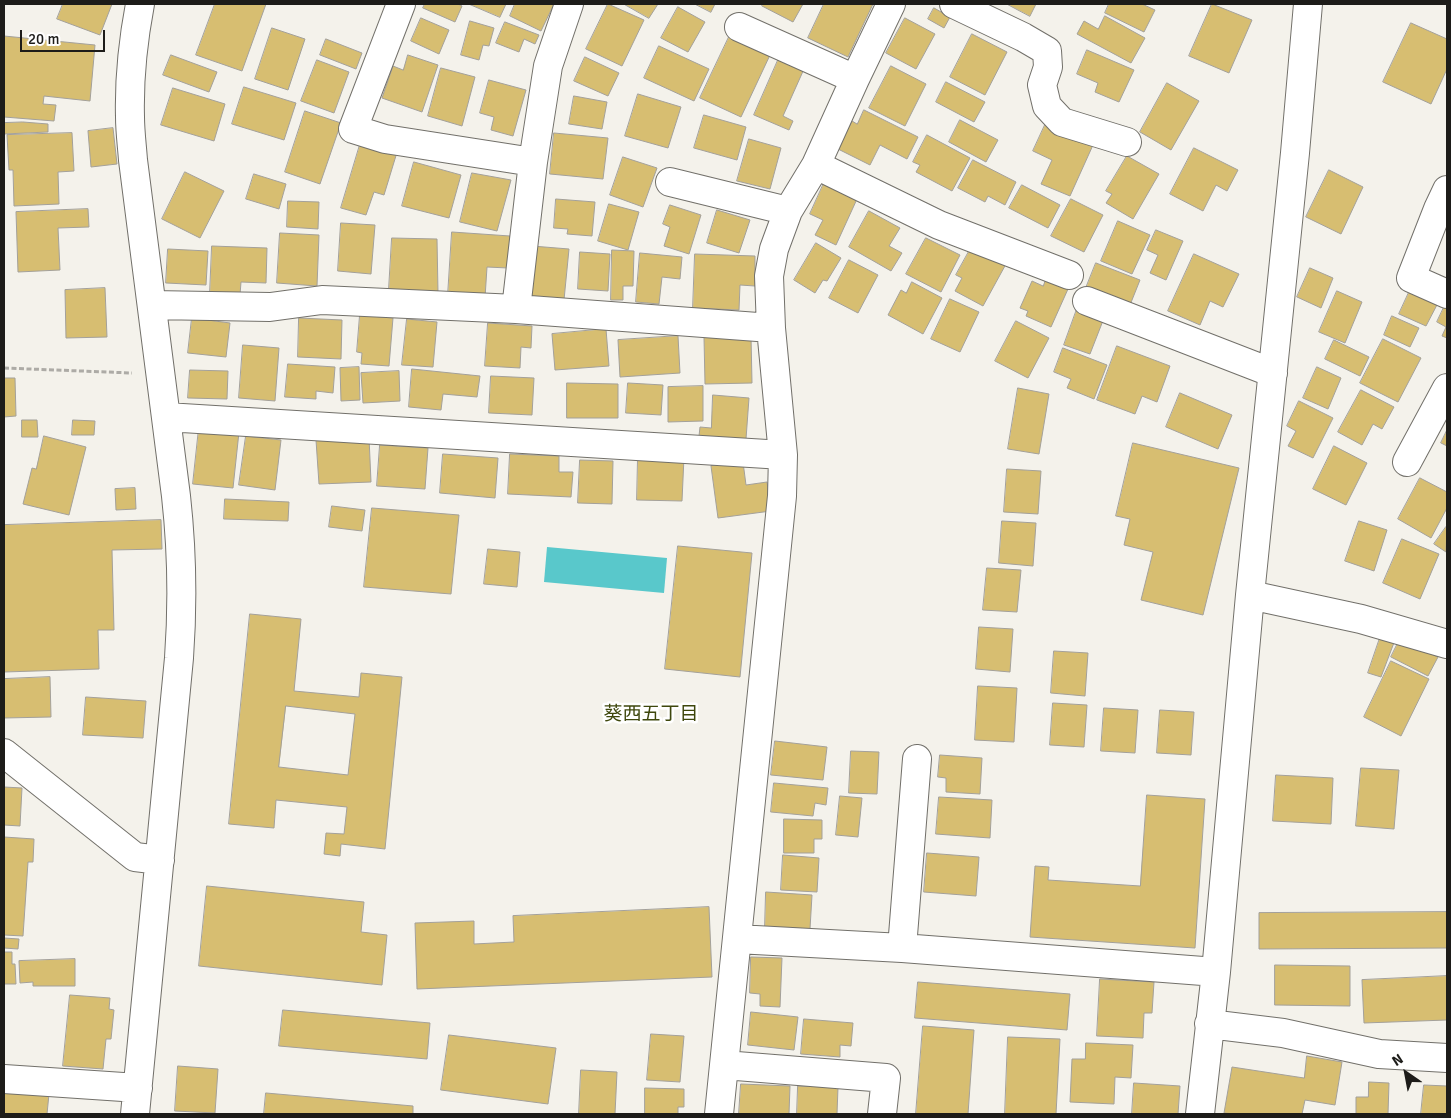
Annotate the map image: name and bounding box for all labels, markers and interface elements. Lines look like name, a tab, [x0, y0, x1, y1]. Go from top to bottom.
scale bar	[22, 20, 108, 52]
text: 20 m	[28, 30, 59, 48]
district label: 葵西五丁目	[604, 704, 698, 726]
north arrow	[1381, 1048, 1431, 1098]
text: N	[1389, 1050, 1406, 1070]

